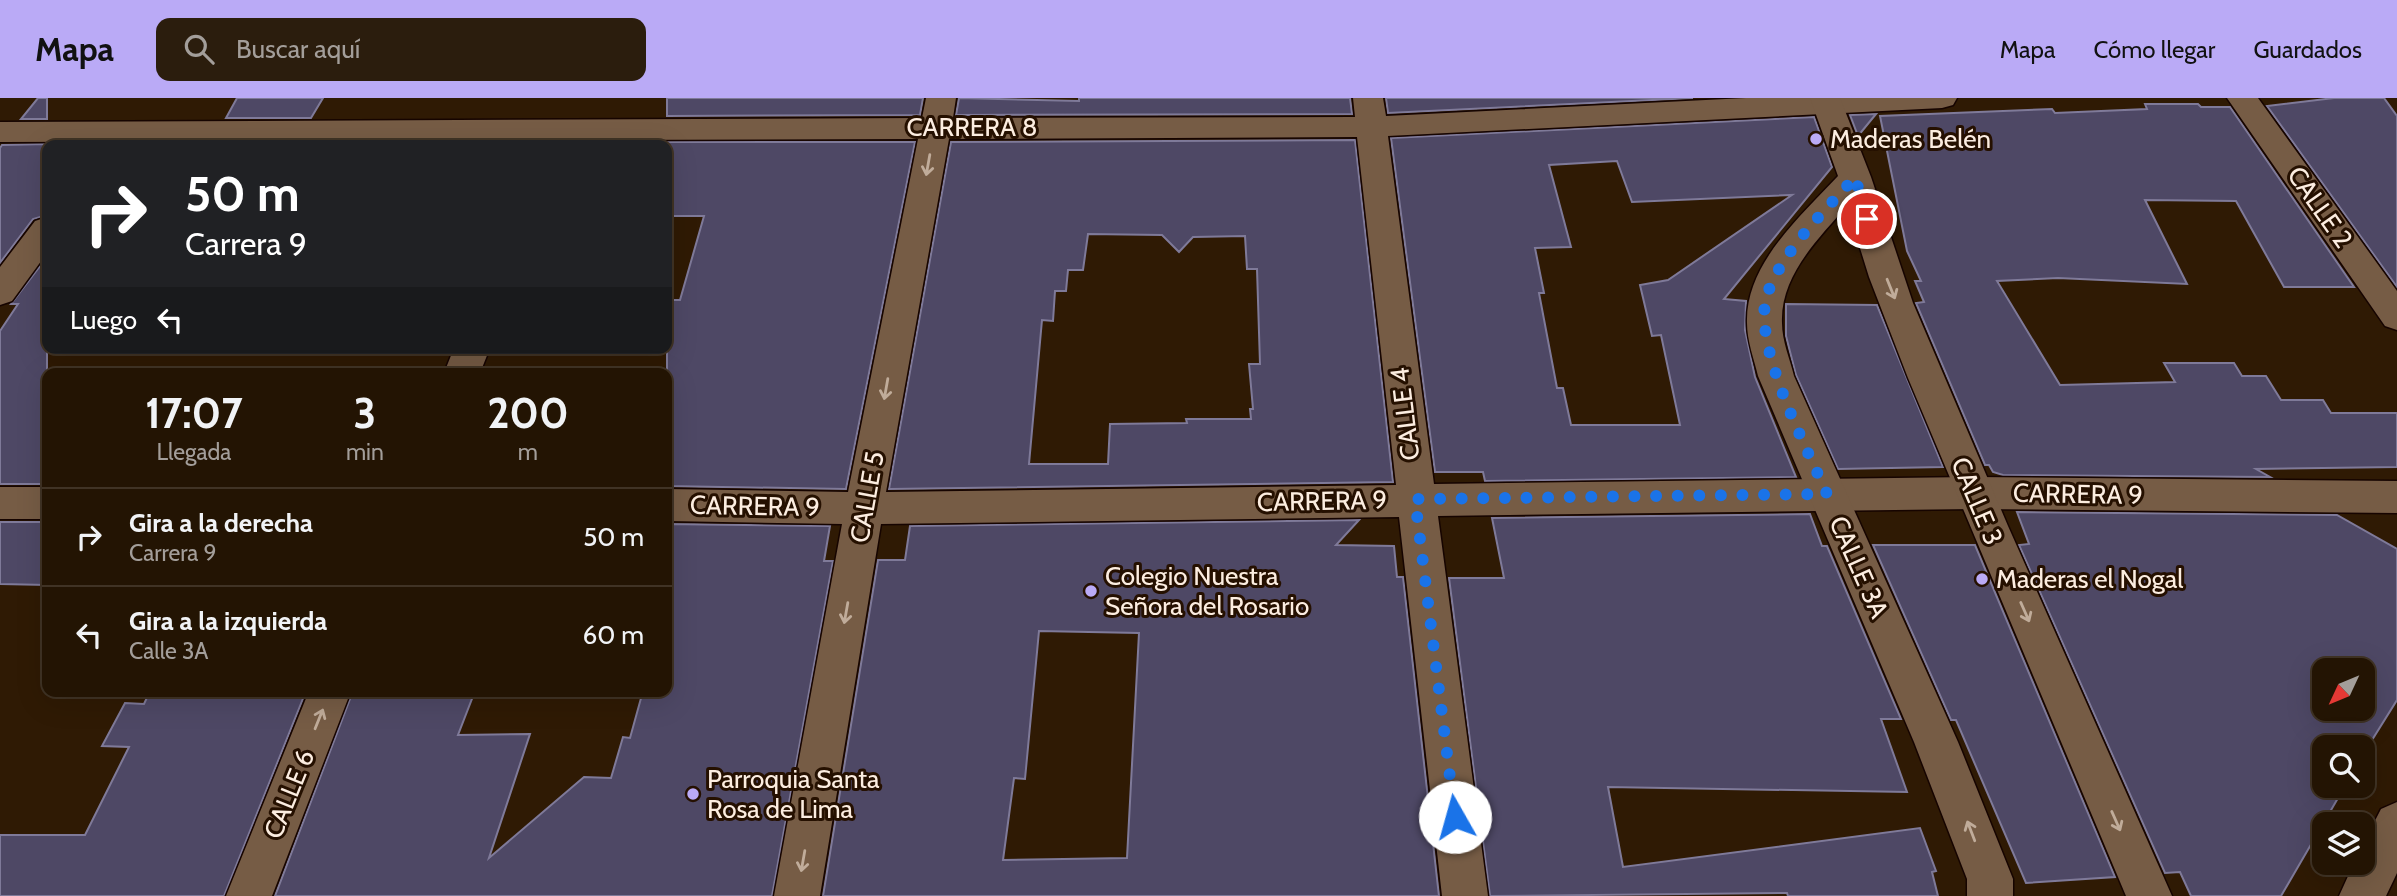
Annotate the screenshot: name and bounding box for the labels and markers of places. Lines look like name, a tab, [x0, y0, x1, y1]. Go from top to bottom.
place label: Maderas Belén	[1830, 123, 1991, 155]
marker: Maderas Belén	[1808, 131, 1824, 147]
pin	[1837, 189, 1897, 249]
place label: Colegio Nuestra Señora del Rosario	[1105, 560, 1309, 622]
place label: Maderas el Nogal	[1996, 563, 2183, 595]
marker: Maderas el Nogal	[1974, 571, 1990, 587]
marker: Colegio Nuestra Señora del Rosario	[1083, 583, 1099, 599]
place label: Parroquia Santa Rosa de Lima	[707, 763, 880, 825]
marker: Parroquia Santa Rosa de Lima	[685, 786, 701, 802]

